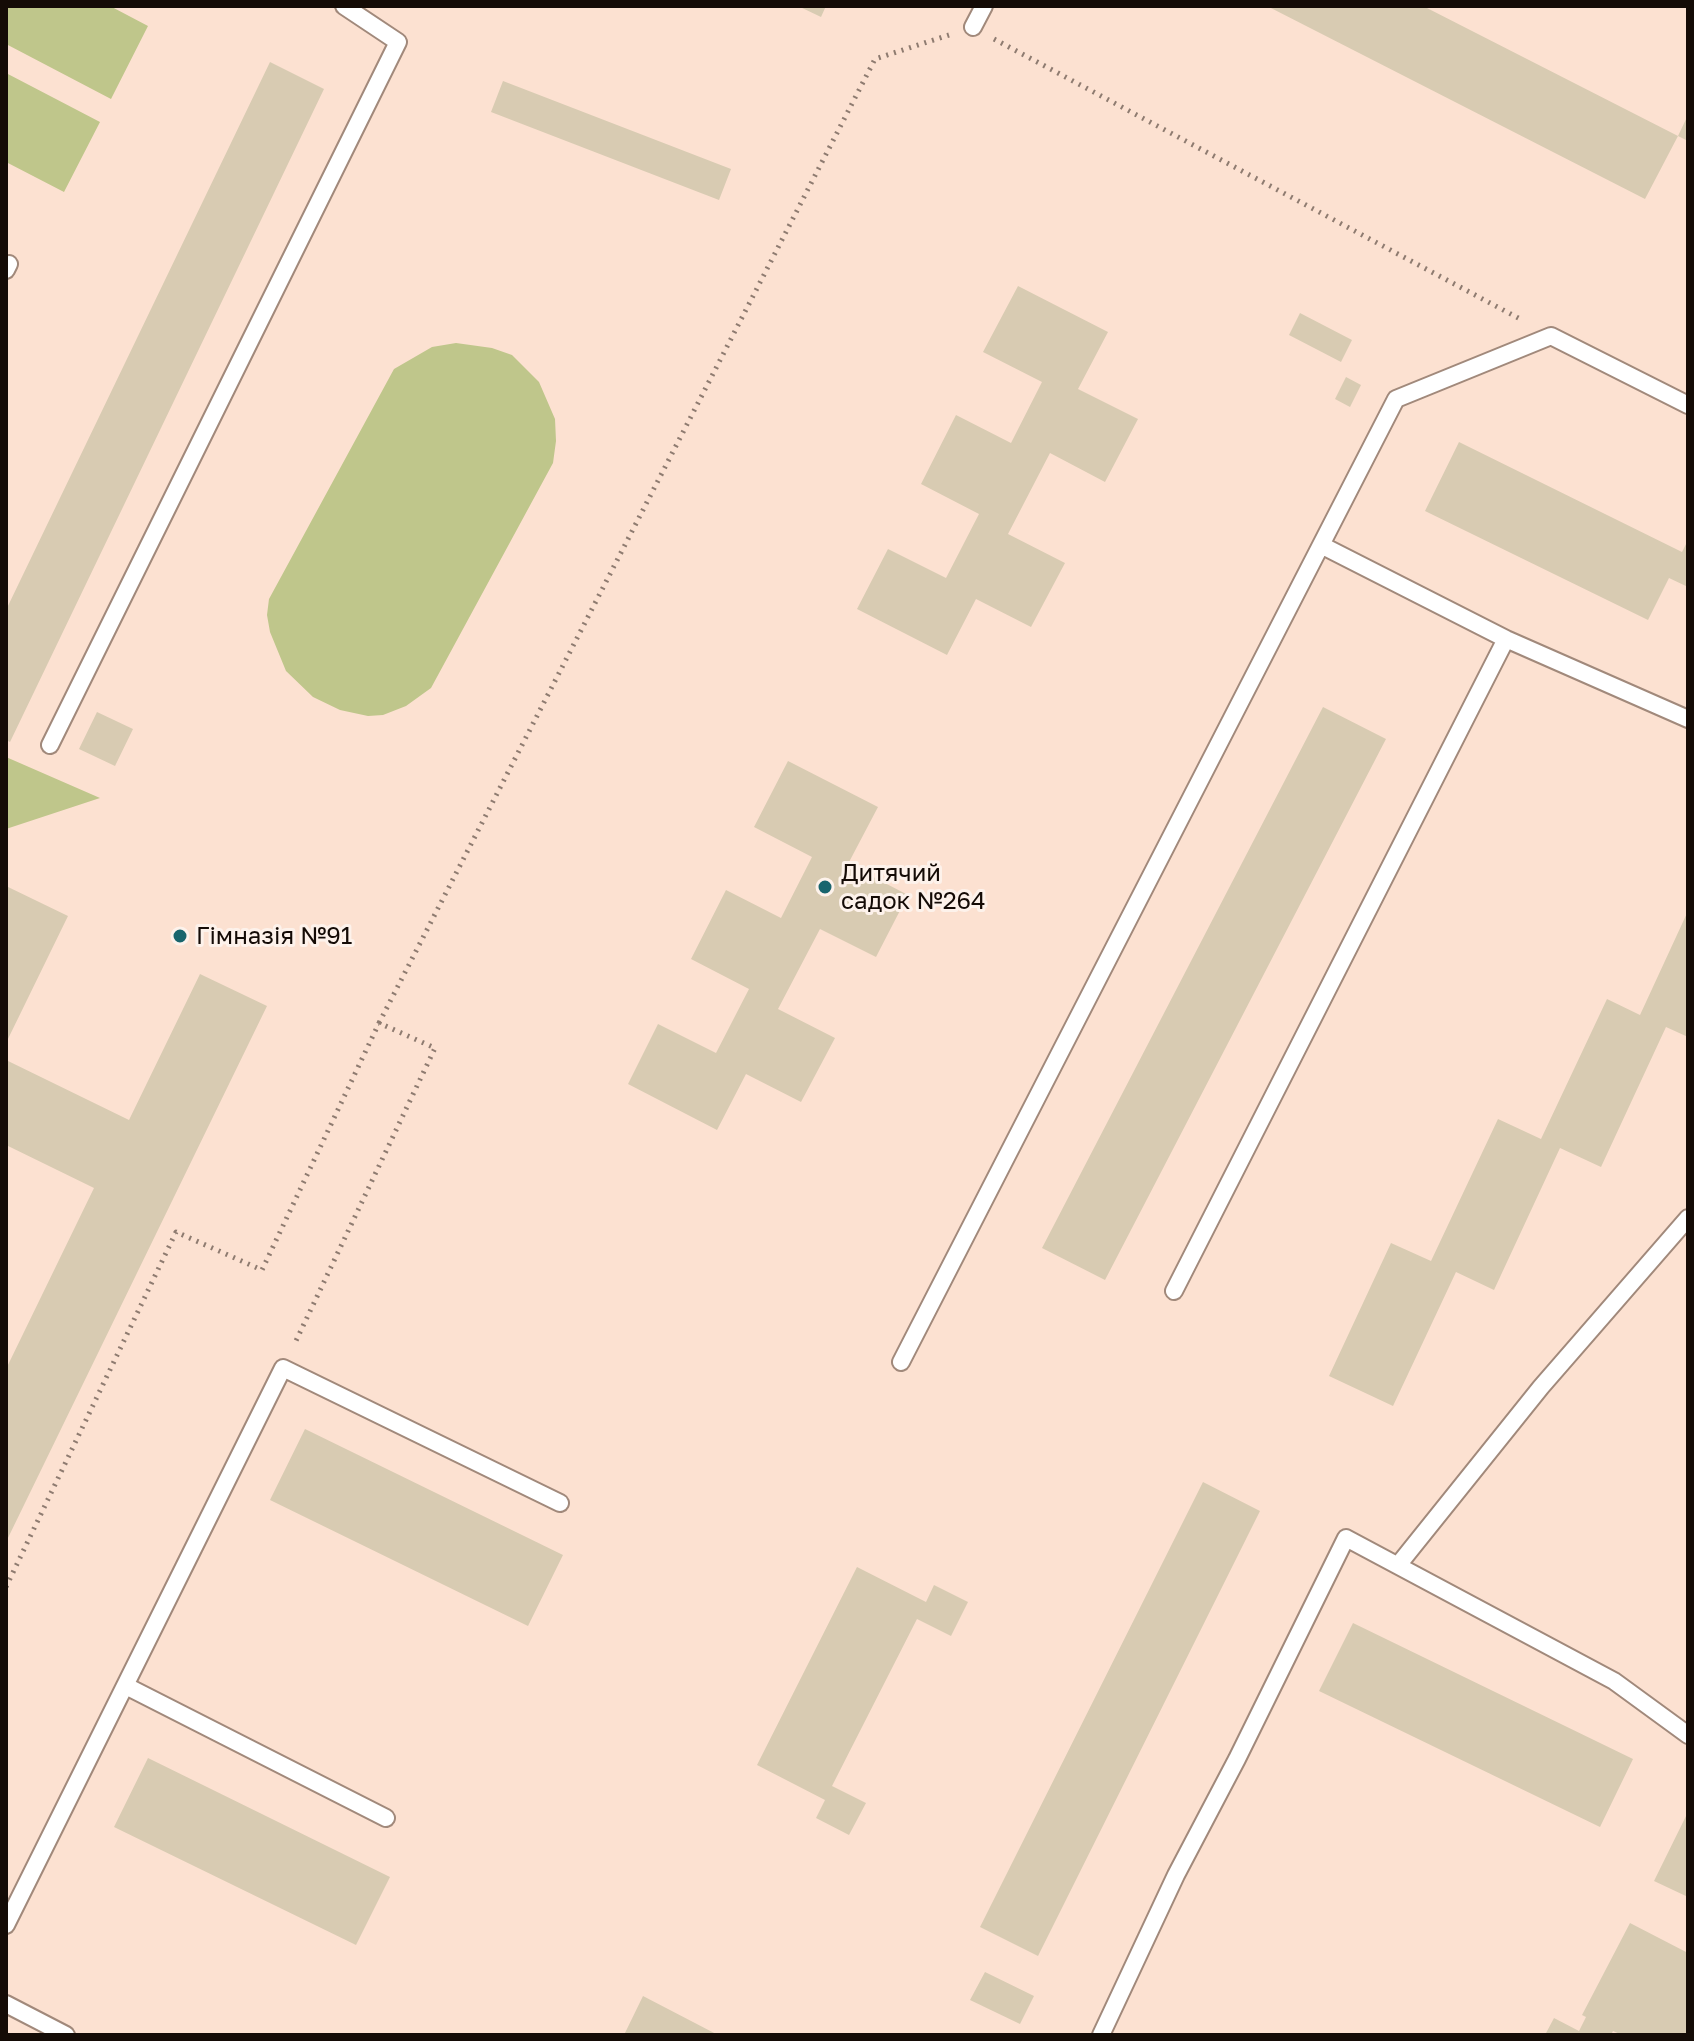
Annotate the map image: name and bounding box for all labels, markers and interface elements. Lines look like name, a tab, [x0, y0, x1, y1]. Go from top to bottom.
place label: Дитячий садок №264	[841, 859, 986, 915]
marker: Дитячий садок №264	[816, 878, 834, 896]
place label: Гімназія №91	[196, 922, 353, 950]
marker: Гімназія №91	[171, 927, 189, 945]

